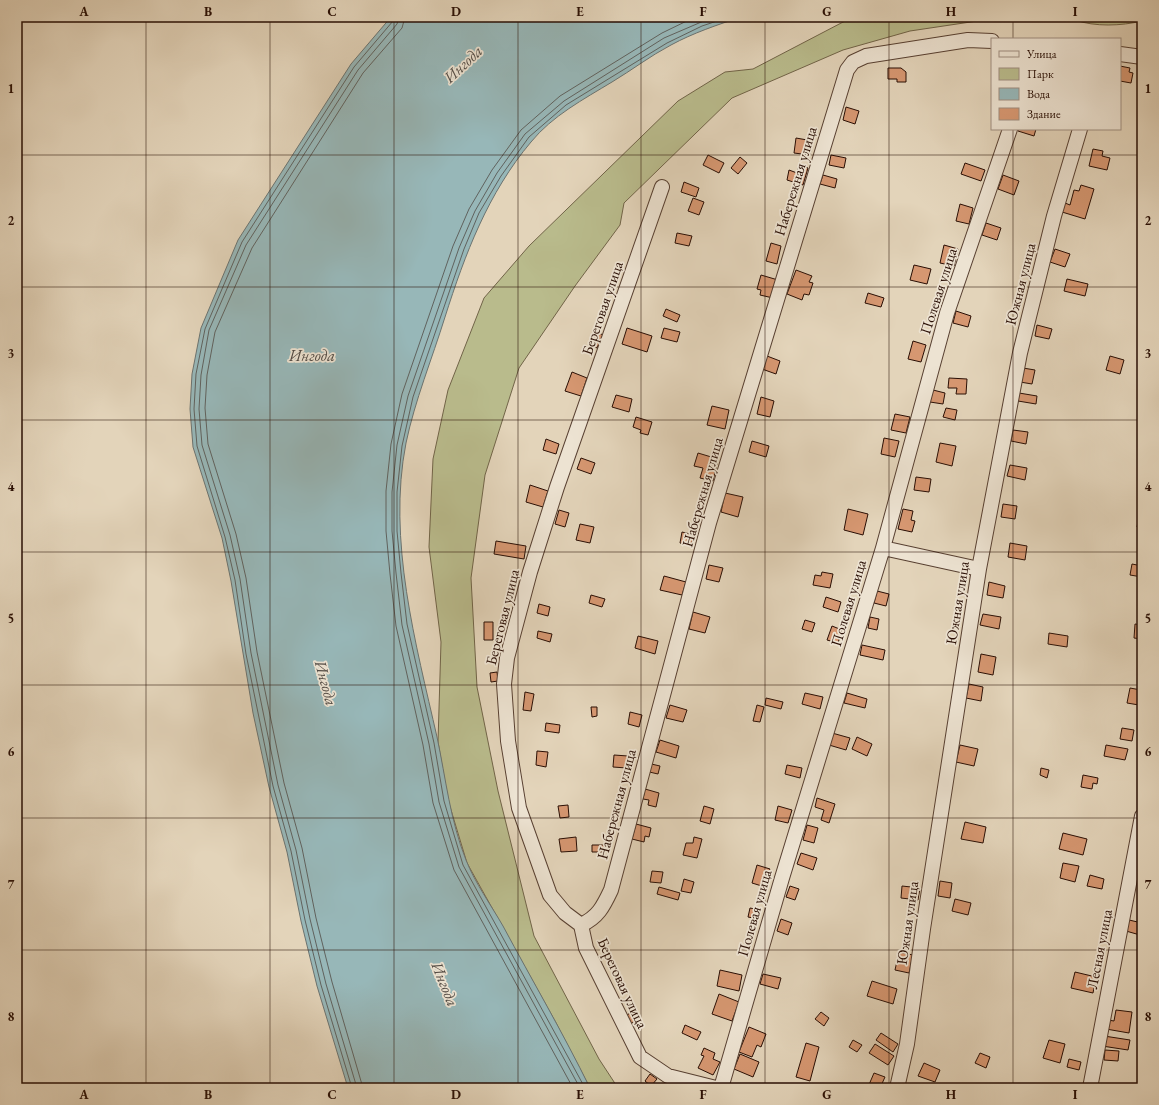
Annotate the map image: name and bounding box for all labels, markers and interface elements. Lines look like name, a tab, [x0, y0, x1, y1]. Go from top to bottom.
text: A	[78, 3, 89, 20]
text: B	[204, 3, 212, 20]
text: C	[327, 3, 337, 20]
text: D	[451, 3, 461, 20]
text: E	[576, 3, 584, 20]
text: F	[699, 3, 707, 20]
text: G	[822, 3, 832, 20]
text: H	[946, 3, 957, 20]
text: I	[1073, 3, 1078, 20]
legend	[991, 38, 1121, 130]
water label: Ингода	[438, 41, 487, 88]
text: Улица	[1026, 46, 1057, 62]
text: Парк	[1027, 66, 1054, 82]
text: 1	[8, 80, 15, 97]
text: 1	[1145, 80, 1152, 97]
text: Вода	[1027, 86, 1050, 102]
text: Здание	[1027, 106, 1061, 122]
street label: Набережная улица	[769, 124, 821, 238]
text: 2	[8, 212, 15, 229]
text: 2	[1145, 212, 1152, 229]
street label: Южная улица	[1001, 241, 1039, 327]
street label: Полевая улица	[915, 245, 961, 337]
street label: Береговая улица	[577, 259, 627, 357]
text: 3	[8, 345, 15, 362]
water label: Ингода	[288, 345, 335, 366]
text: 3	[1145, 345, 1152, 362]
street label: Набережная улица	[677, 435, 727, 549]
text: 4	[8, 478, 15, 495]
text: 4	[1145, 478, 1152, 495]
street label: Полевая улица	[826, 557, 870, 649]
street label: Южная улица	[941, 560, 973, 646]
street label: Береговая улица	[481, 567, 523, 667]
text: 5	[8, 610, 14, 627]
text: 5	[1145, 610, 1151, 627]
water label: Ингода	[310, 657, 342, 708]
text: 6	[8, 743, 15, 760]
text: 6	[1145, 743, 1152, 760]
street label: Набережная улица	[592, 747, 640, 861]
street label: Полевая улица	[733, 867, 775, 959]
text: 7	[8, 876, 15, 893]
text: 7	[1145, 876, 1152, 893]
street label: Южная улица	[892, 880, 922, 966]
street label: Лесная улица	[1082, 908, 1116, 990]
street label: Береговая улица	[594, 935, 652, 1031]
water label: Ингода	[426, 958, 463, 1009]
text: 8	[8, 1008, 15, 1025]
text: 8	[1145, 1008, 1152, 1025]
text: A	[78, 1086, 89, 1103]
text: B	[204, 1086, 212, 1103]
text: C	[327, 1086, 337, 1103]
text: D	[451, 1086, 461, 1103]
text: E	[576, 1086, 584, 1103]
text: F	[699, 1086, 707, 1103]
text: G	[822, 1086, 832, 1103]
text: H	[946, 1086, 957, 1103]
text: I	[1073, 1086, 1078, 1103]

